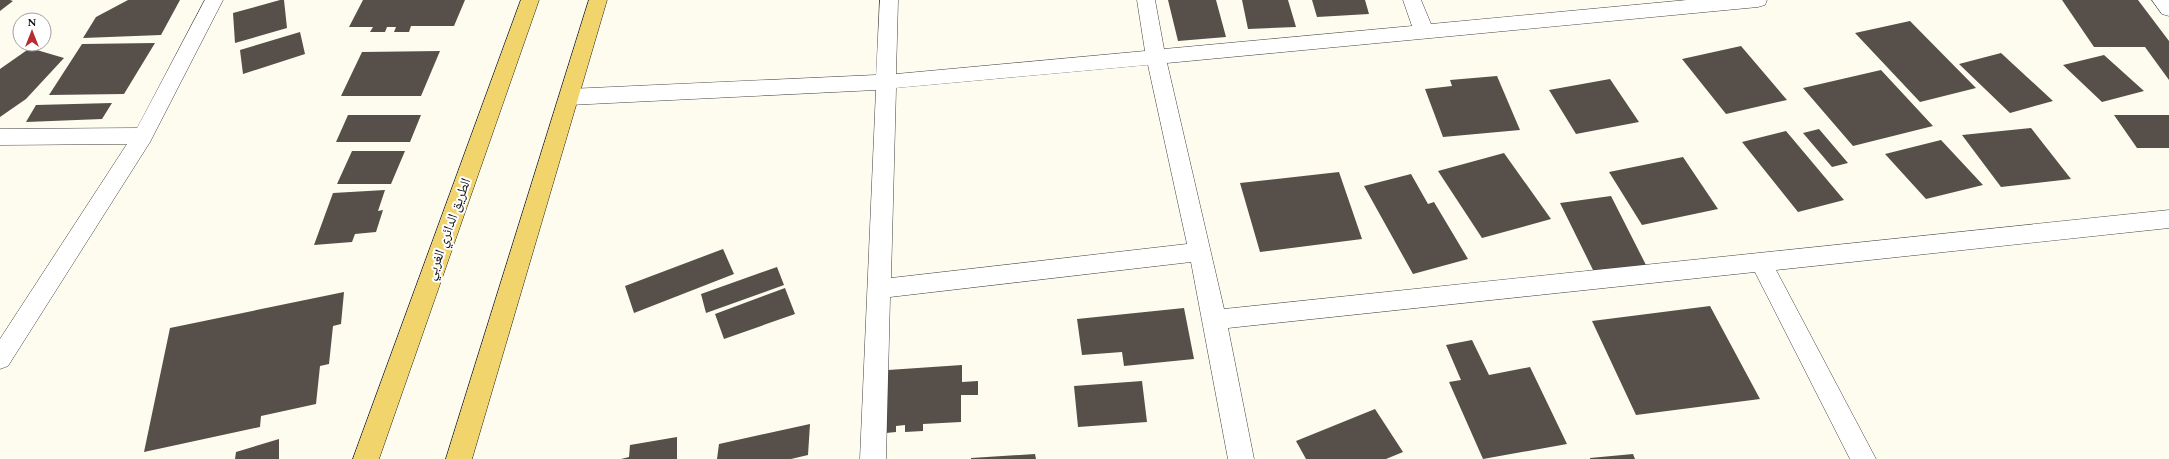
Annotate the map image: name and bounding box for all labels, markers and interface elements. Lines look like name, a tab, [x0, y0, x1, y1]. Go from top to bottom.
north arrow	[12, 12, 52, 52]
text: N	[28, 14, 37, 31]
street label: الطريق الدائري الغربي	[420, 175, 477, 283]

